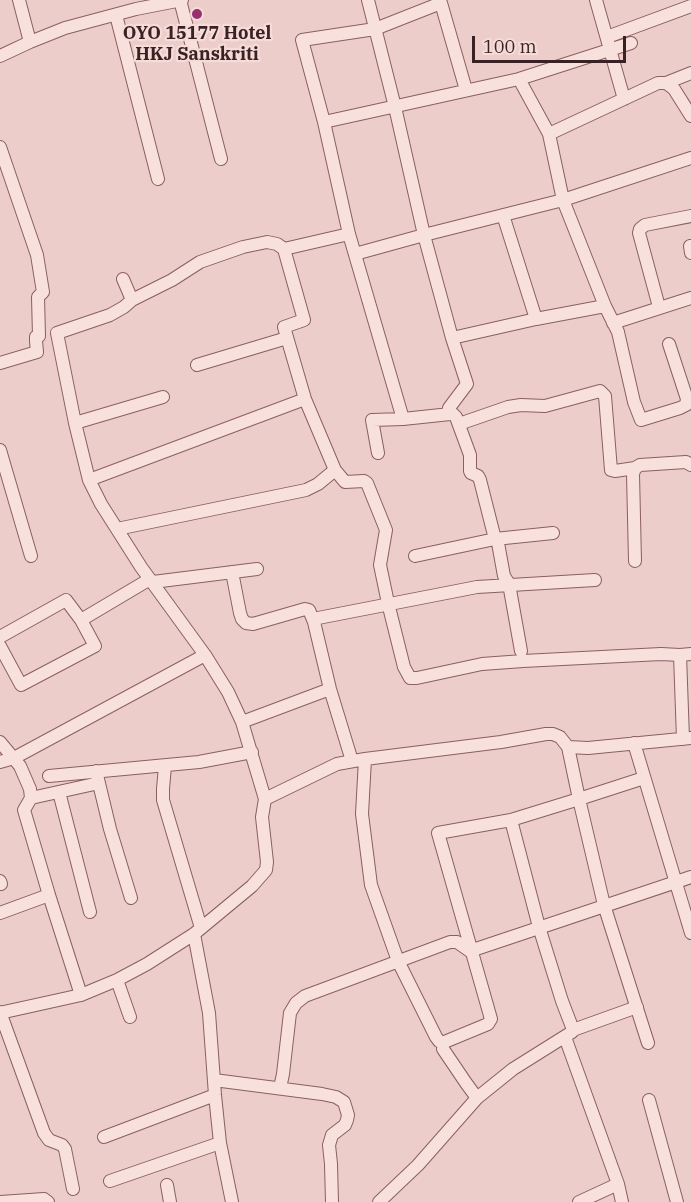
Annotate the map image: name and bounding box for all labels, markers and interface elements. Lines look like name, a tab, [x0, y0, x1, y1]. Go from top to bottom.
marker: OYO 15177 Hotel HKJ Sanskriti	[190, 7, 204, 21]
place label: OYO 15177 Hotel HKJ Sanskriti	[123, 23, 271, 66]
scale bar	[475, 24, 630, 62]
text: 100 m	[483, 35, 537, 58]

